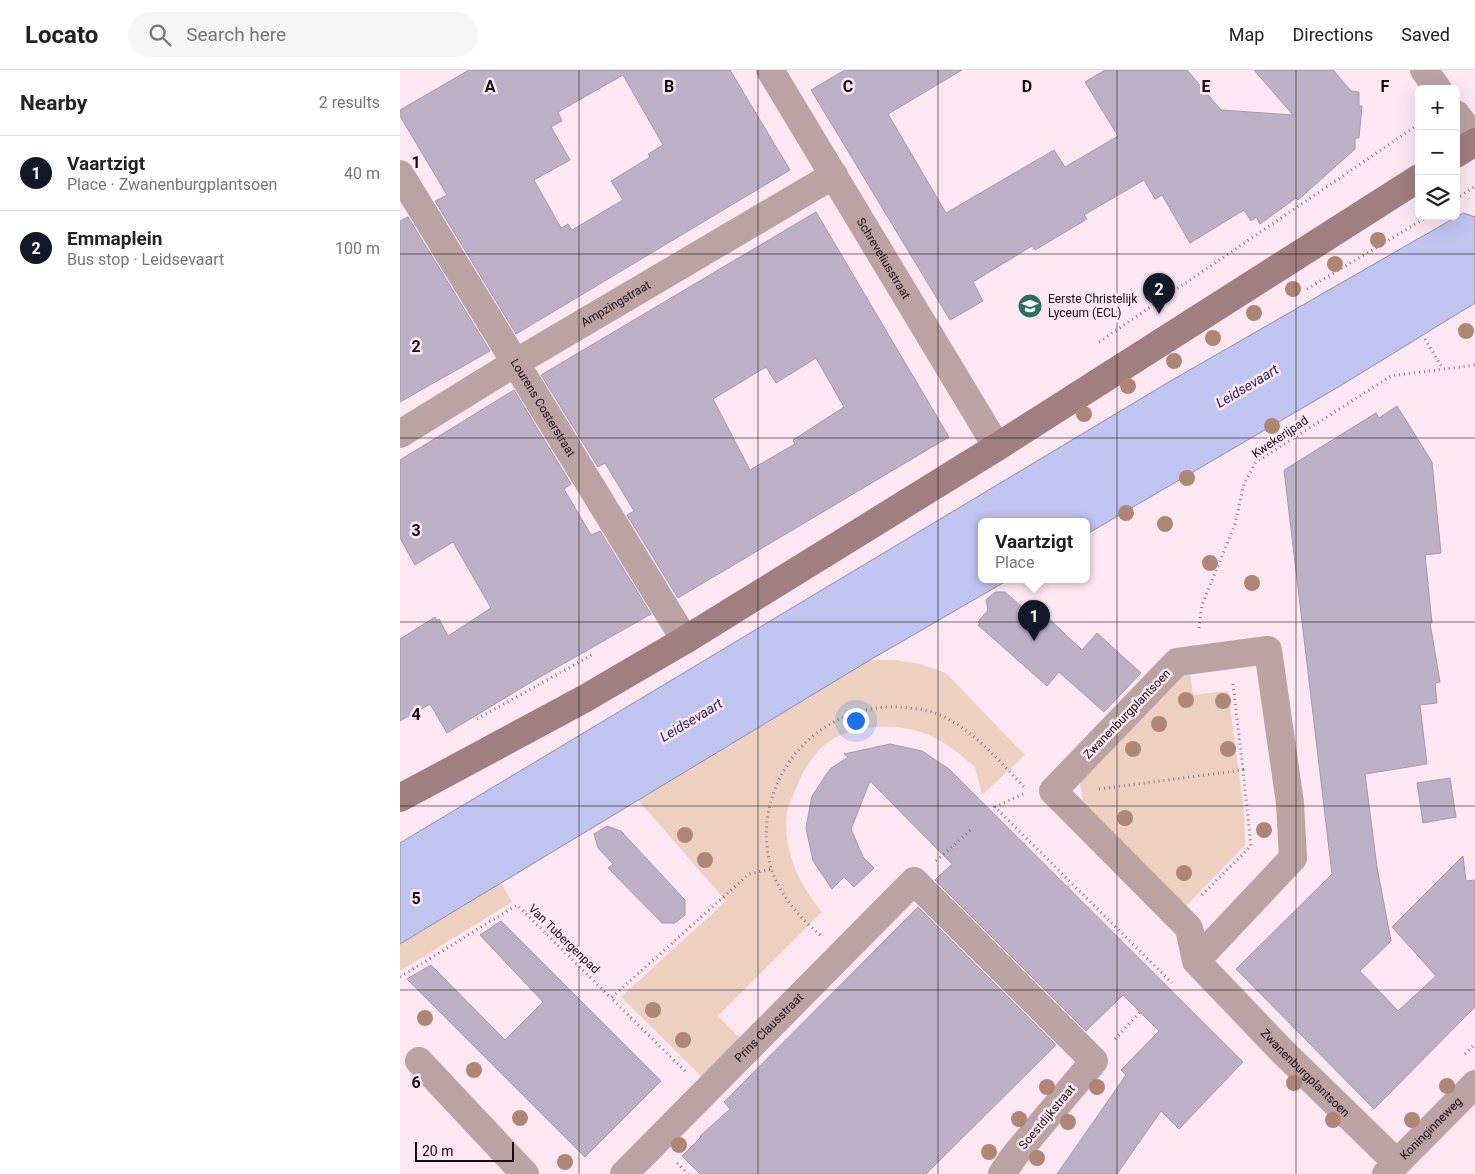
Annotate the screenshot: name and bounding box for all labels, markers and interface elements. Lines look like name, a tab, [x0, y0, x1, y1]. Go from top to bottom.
search box	[128, 12, 478, 57]
text: Locato	[25, 21, 98, 49]
icon: search	[146, 21, 174, 49]
text: Search here	[186, 23, 286, 46]
text: Map	[1229, 24, 1264, 45]
text: Directions	[1292, 24, 1373, 45]
text: Saved	[1401, 24, 1450, 45]
text: A	[485, 77, 496, 96]
text: B	[664, 77, 674, 96]
text: C	[843, 77, 853, 96]
text: D	[1022, 77, 1032, 96]
text: E	[1202, 77, 1211, 96]
text: F	[1381, 77, 1390, 96]
map controls	[1415, 85, 1460, 220]
button: +	[1415, 85, 1460, 130]
text: Nearby	[20, 91, 87, 115]
text: 2 results	[319, 93, 380, 112]
button: −	[1415, 130, 1460, 175]
text: Vaartzigt	[67, 152, 145, 175]
text: 1	[411, 153, 421, 172]
text: 1	[31, 164, 41, 183]
text: 40 m	[344, 164, 380, 183]
text: Place · Zwanenburgplantsoen	[67, 175, 277, 194]
button: layers	[1415, 175, 1460, 220]
street label: Schreveliusstraat	[854, 215, 913, 302]
text: Emmaplein	[67, 227, 162, 250]
text: 2	[31, 239, 41, 258]
text: 100 m	[335, 239, 380, 258]
text: Bus stop · Leidsevaart	[67, 250, 224, 269]
pin: 2	[1143, 273, 1175, 314]
street label: Ampzingstraat	[578, 278, 653, 330]
place label: Eerste Christelijk Lyceum (ECL)	[1048, 292, 1138, 320]
school or university icon: Eerste Christelijk Lyceum (ECL)	[1017, 293, 1043, 319]
text: 2	[411, 337, 421, 356]
street label: Lourens Costerstraat	[508, 356, 578, 459]
water label: Leidsevaart	[1213, 361, 1282, 411]
street label: Kwekerijpad	[1249, 413, 1311, 461]
popup	[978, 518, 1090, 583]
text: 3	[411, 521, 421, 540]
text: Vaartzigt	[995, 530, 1073, 553]
text: Place	[995, 553, 1034, 572]
pin: 1	[1018, 600, 1050, 641]
street label: Zwanenburgplantsoen	[1081, 666, 1173, 762]
water label: Leidsevaart	[657, 695, 726, 745]
text: 4	[411, 705, 421, 724]
your location	[843, 708, 869, 734]
text: 5	[411, 889, 421, 908]
street label: Van Tubergenpad	[526, 902, 602, 976]
street label: Prins Clausstraat	[732, 990, 806, 1065]
street label: Zwanenburgplantsoen	[1258, 1026, 1352, 1120]
text: 6	[411, 1073, 421, 1092]
street label: Soestdijkstraat	[1016, 1082, 1078, 1152]
street label: Koninginneweg	[1397, 1094, 1465, 1163]
scale bar	[415, 1139, 514, 1162]
text: 20 m	[422, 1143, 454, 1159]

